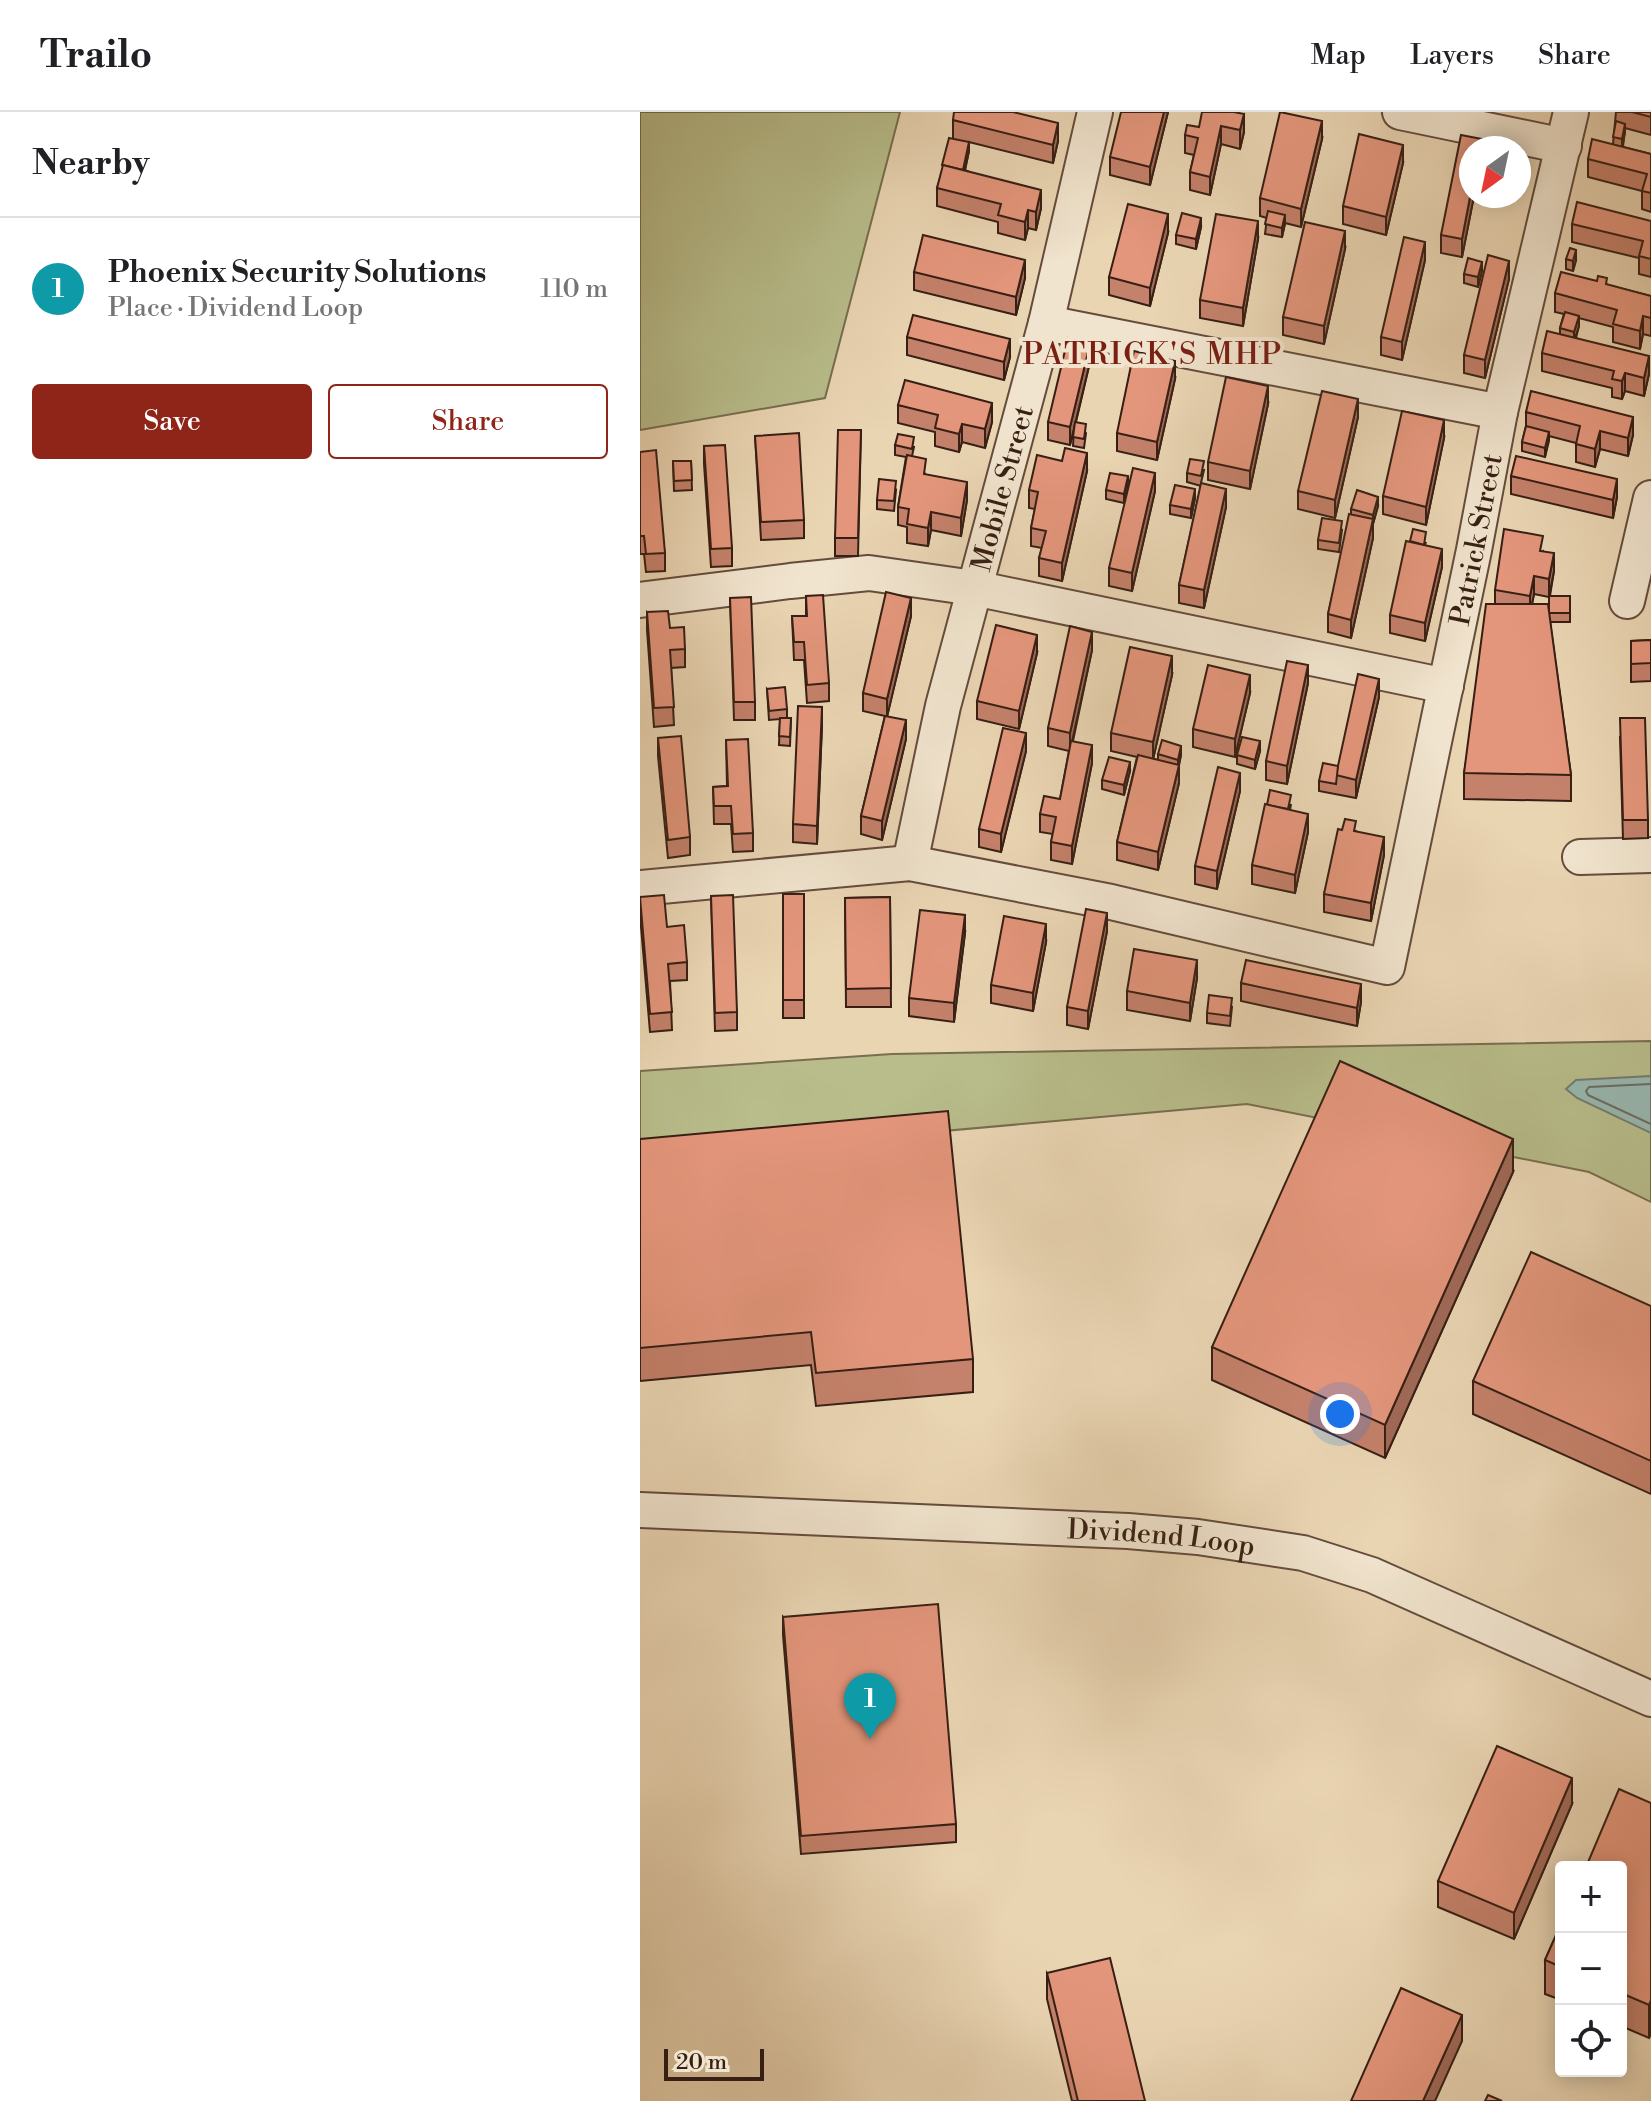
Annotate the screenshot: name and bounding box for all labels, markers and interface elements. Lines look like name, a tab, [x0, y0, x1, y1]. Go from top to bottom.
text: Trailo	[40, 32, 152, 79]
text: Map	[1311, 38, 1366, 73]
text: Layers	[1410, 38, 1494, 73]
text: Share	[1538, 38, 1611, 73]
north arrow	[1459, 136, 1531, 208]
text: Nearby	[32, 143, 150, 185]
text: Phoenix Security Solutions	[108, 254, 486, 292]
text: 1	[52, 273, 64, 305]
text: 110 m	[540, 273, 608, 305]
text: Place · Dividend Loop	[108, 292, 363, 324]
district label: PATRICK'S MHP	[1023, 336, 1283, 374]
button: Save	[32, 384, 312, 459]
button: Share	[328, 384, 608, 459]
street label: Mobile Street	[964, 402, 1042, 575]
street label: Patrick Street	[1443, 451, 1511, 629]
your location	[1320, 1394, 1360, 1434]
street label: Dividend Loop	[1066, 1512, 1257, 1564]
pin: 1	[844, 1673, 896, 1739]
map controls	[1555, 1861, 1627, 2077]
button: +	[1555, 1861, 1627, 1933]
button: −	[1555, 1933, 1627, 2005]
button: locate	[1555, 2005, 1627, 2077]
scale bar	[664, 2045, 764, 2081]
text: 20 m	[676, 2049, 727, 2076]

